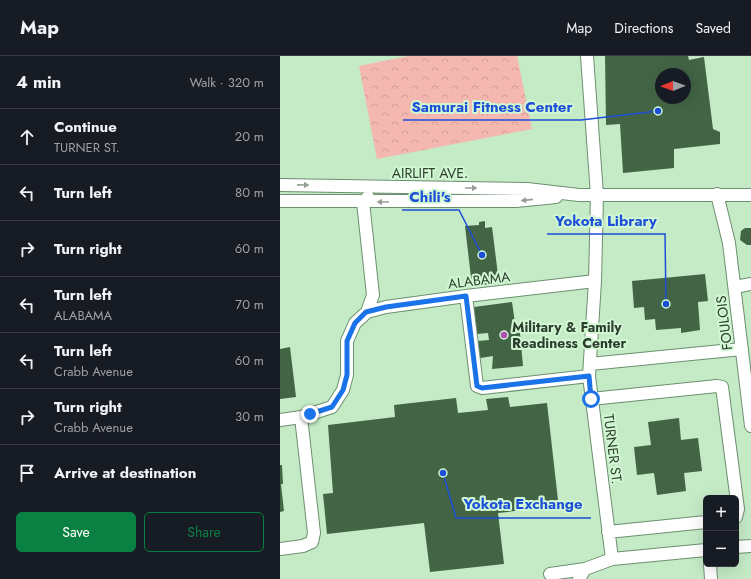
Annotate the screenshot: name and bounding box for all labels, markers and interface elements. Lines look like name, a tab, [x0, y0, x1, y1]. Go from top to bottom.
text: Map	[20, 14, 59, 41]
text: Map	[566, 18, 592, 38]
text: Directions	[614, 18, 674, 38]
text: Saved	[696, 18, 731, 38]
north arrow	[655, 68, 691, 104]
text: 4 min	[16, 70, 61, 94]
text: Walk · 320 m	[189, 73, 264, 92]
callout: Samurai Fitness Center	[403, 93, 581, 120]
text: Samurai Fitness Center	[411, 96, 573, 118]
text: Continue	[54, 116, 117, 138]
icon: ahead	[16, 126, 38, 148]
text: 20 m	[235, 127, 264, 146]
text: TURNER ST.	[54, 138, 120, 157]
street label: AIRLIFT AVE.	[392, 163, 468, 183]
icon: left	[16, 182, 38, 204]
text: Turn left	[54, 182, 112, 204]
one-way arrow	[297, 182, 310, 188]
text: 80 m	[235, 183, 264, 202]
callout: Chili's	[402, 183, 459, 210]
one-way arrow	[465, 185, 478, 191]
text: Chili's	[409, 186, 451, 208]
one-way arrow	[521, 197, 533, 204]
one-way arrow	[376, 199, 389, 205]
callout: Yokota Library	[547, 207, 665, 234]
text: Yokota Library	[554, 210, 657, 232]
icon: right	[16, 238, 38, 260]
text: Turn right	[54, 238, 122, 260]
text: 60 m	[235, 239, 264, 258]
street label: ALABAMA	[447, 266, 512, 294]
text: Turn left	[54, 284, 112, 306]
icon: left	[16, 294, 38, 316]
street label: FOULOIS	[711, 294, 737, 351]
text: 70 m	[235, 295, 264, 314]
text: ALABAMA	[54, 306, 112, 325]
place label: Military & Family Readiness Center	[512, 317, 627, 353]
marker: Military & Family Readiness Center	[499, 330, 509, 340]
text: Turn left	[54, 340, 112, 362]
icon: left	[16, 350, 38, 372]
text: 60 m	[235, 351, 264, 370]
text: Crabb Avenue	[54, 362, 133, 381]
route start	[582, 390, 600, 408]
text: Turn right	[54, 396, 122, 418]
route end	[301, 405, 319, 423]
icon: right	[16, 406, 38, 428]
text: 30 m	[235, 407, 264, 426]
street label: TURNER ST.	[599, 413, 627, 485]
text: Crabb Avenue	[54, 418, 133, 437]
icon: arrive	[16, 462, 38, 484]
text: Arrive at destination	[54, 462, 196, 484]
callout: Yokota Exchange	[456, 491, 591, 518]
text: Yokota Exchange	[462, 493, 583, 515]
map controls	[703, 495, 739, 567]
button: +	[703, 495, 739, 531]
button: Save	[16, 512, 136, 552]
button: Share	[144, 512, 264, 552]
button: −	[703, 531, 739, 567]

